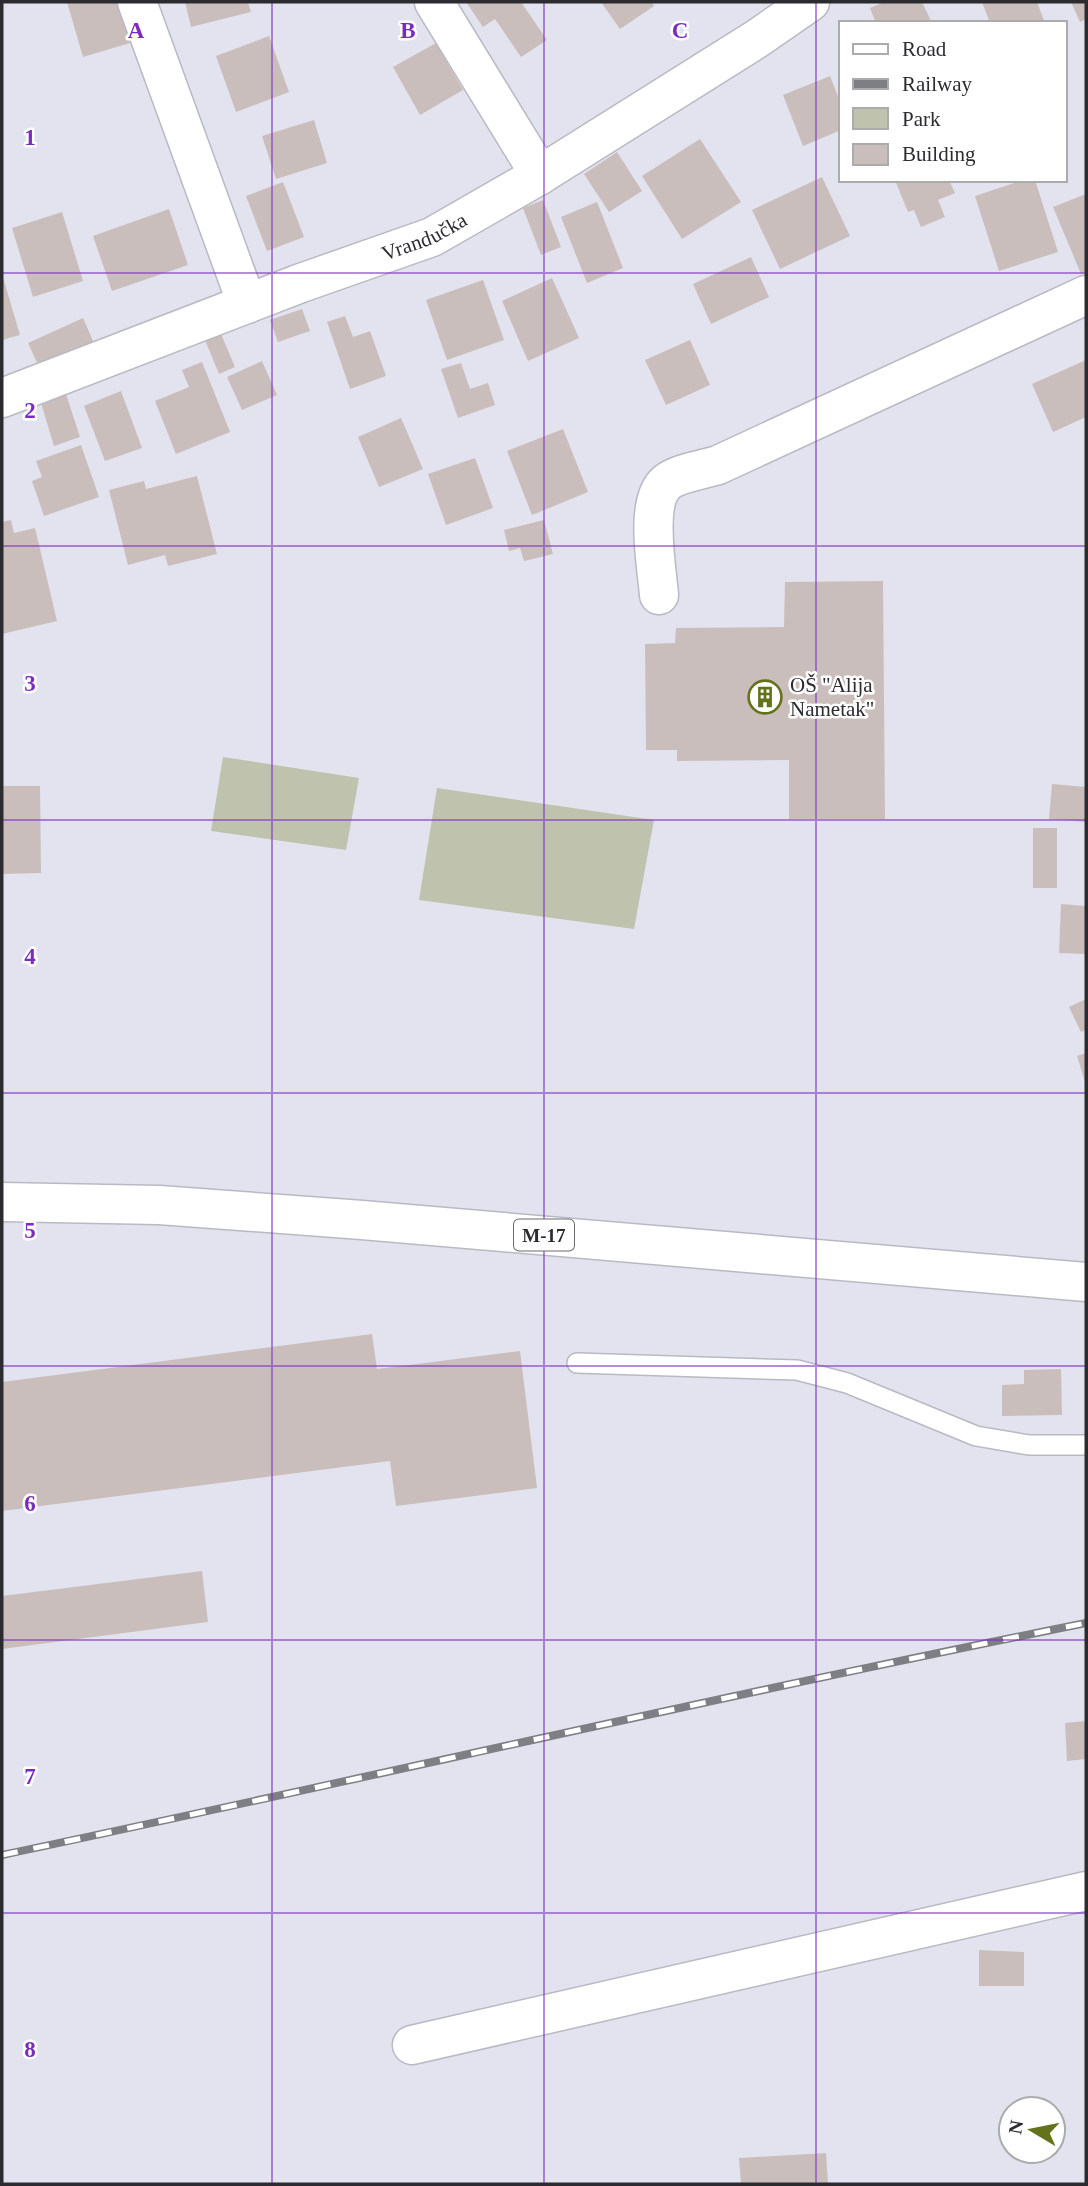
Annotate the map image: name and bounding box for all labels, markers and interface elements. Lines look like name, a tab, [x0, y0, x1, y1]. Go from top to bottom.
text: A	[128, 18, 145, 43]
text: B	[400, 18, 416, 43]
text: C	[672, 18, 688, 43]
legend	[839, 21, 1067, 182]
text: Road	[902, 37, 947, 61]
text: Railway	[902, 72, 972, 96]
text: Park	[902, 107, 941, 131]
text: 1	[24, 125, 36, 150]
text: Building	[902, 142, 976, 166]
street label: Vrandučka	[378, 207, 472, 266]
text: 2	[24, 398, 36, 423]
text: 3	[24, 671, 36, 696]
place label: OŠ "Alija Nametak"	[790, 673, 874, 721]
building icon: OŠ "Alija Nametak"	[746, 678, 784, 716]
text: 4	[24, 944, 36, 969]
text: 5	[24, 1218, 36, 1243]
road number: M-17	[514, 1219, 574, 1250]
text: 6	[24, 1491, 36, 1516]
text: 7	[24, 1764, 36, 1789]
text: 8	[24, 2037, 36, 2062]
north arrow	[997, 2095, 1067, 2165]
text: N	[1004, 2118, 1027, 2136]

